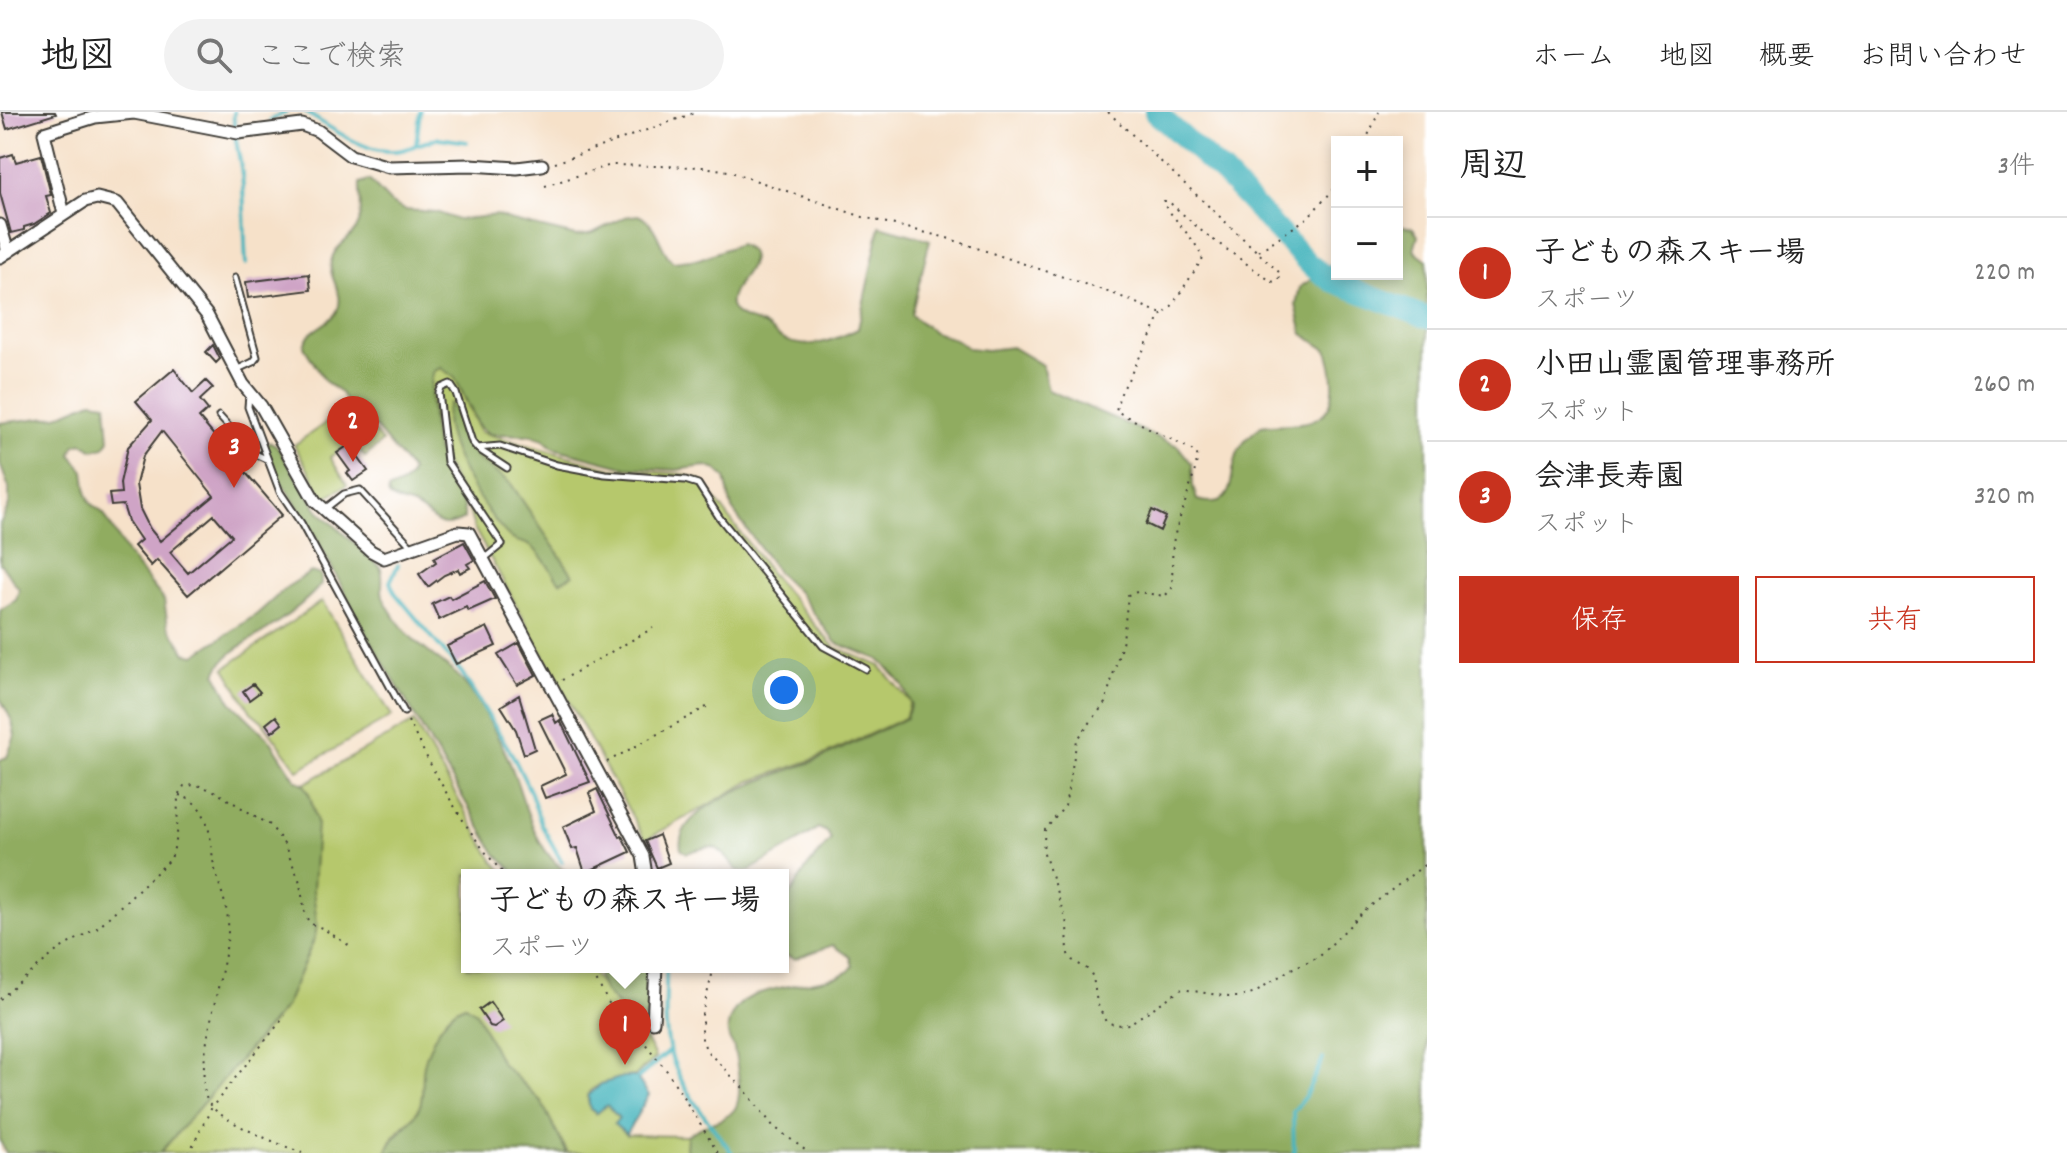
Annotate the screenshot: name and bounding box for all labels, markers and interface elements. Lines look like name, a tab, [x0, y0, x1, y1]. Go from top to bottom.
search box	[164, 19, 724, 91]
text: 地図	[40, 32, 116, 87]
icon: search	[192, 33, 236, 77]
text: ここで検索	[256, 38, 406, 81]
text: ホーム	[1532, 39, 1615, 79]
text: 地図	[1659, 39, 1715, 79]
text: 概要	[1759, 39, 1815, 79]
text: お問い合わせ	[1859, 39, 2027, 79]
map controls	[1331, 136, 1403, 280]
button: +	[1331, 136, 1403, 208]
text: 周辺	[1459, 144, 1527, 193]
text: 3件	[1997, 149, 2035, 186]
button: −	[1331, 208, 1403, 280]
text: 子どもの森スキー場	[1535, 234, 1806, 277]
text: 1	[1482, 255, 1488, 292]
text: 220 m	[1974, 255, 2035, 292]
text: スポーツ	[1535, 283, 1638, 320]
text: 小田山霊園管理事務所	[1535, 346, 1835, 389]
text: 2	[1479, 367, 1491, 404]
text: 260 m	[1973, 367, 2035, 404]
text: スポット	[1535, 395, 1639, 432]
pin: 2	[327, 396, 379, 462]
pin: 3	[208, 422, 260, 488]
text: 会津長寿園	[1535, 458, 1685, 501]
text: 3	[1479, 479, 1491, 516]
text: 320 m	[1974, 479, 2035, 516]
text: スポット	[1535, 507, 1639, 544]
button: 保存	[1459, 576, 1739, 663]
button: 共有	[1755, 576, 2035, 663]
your location	[764, 670, 804, 710]
popup	[461, 869, 789, 973]
text: 子どもの森スキー場	[490, 882, 760, 925]
text: スポーツ	[490, 931, 593, 968]
pin: 1	[599, 999, 651, 1065]

